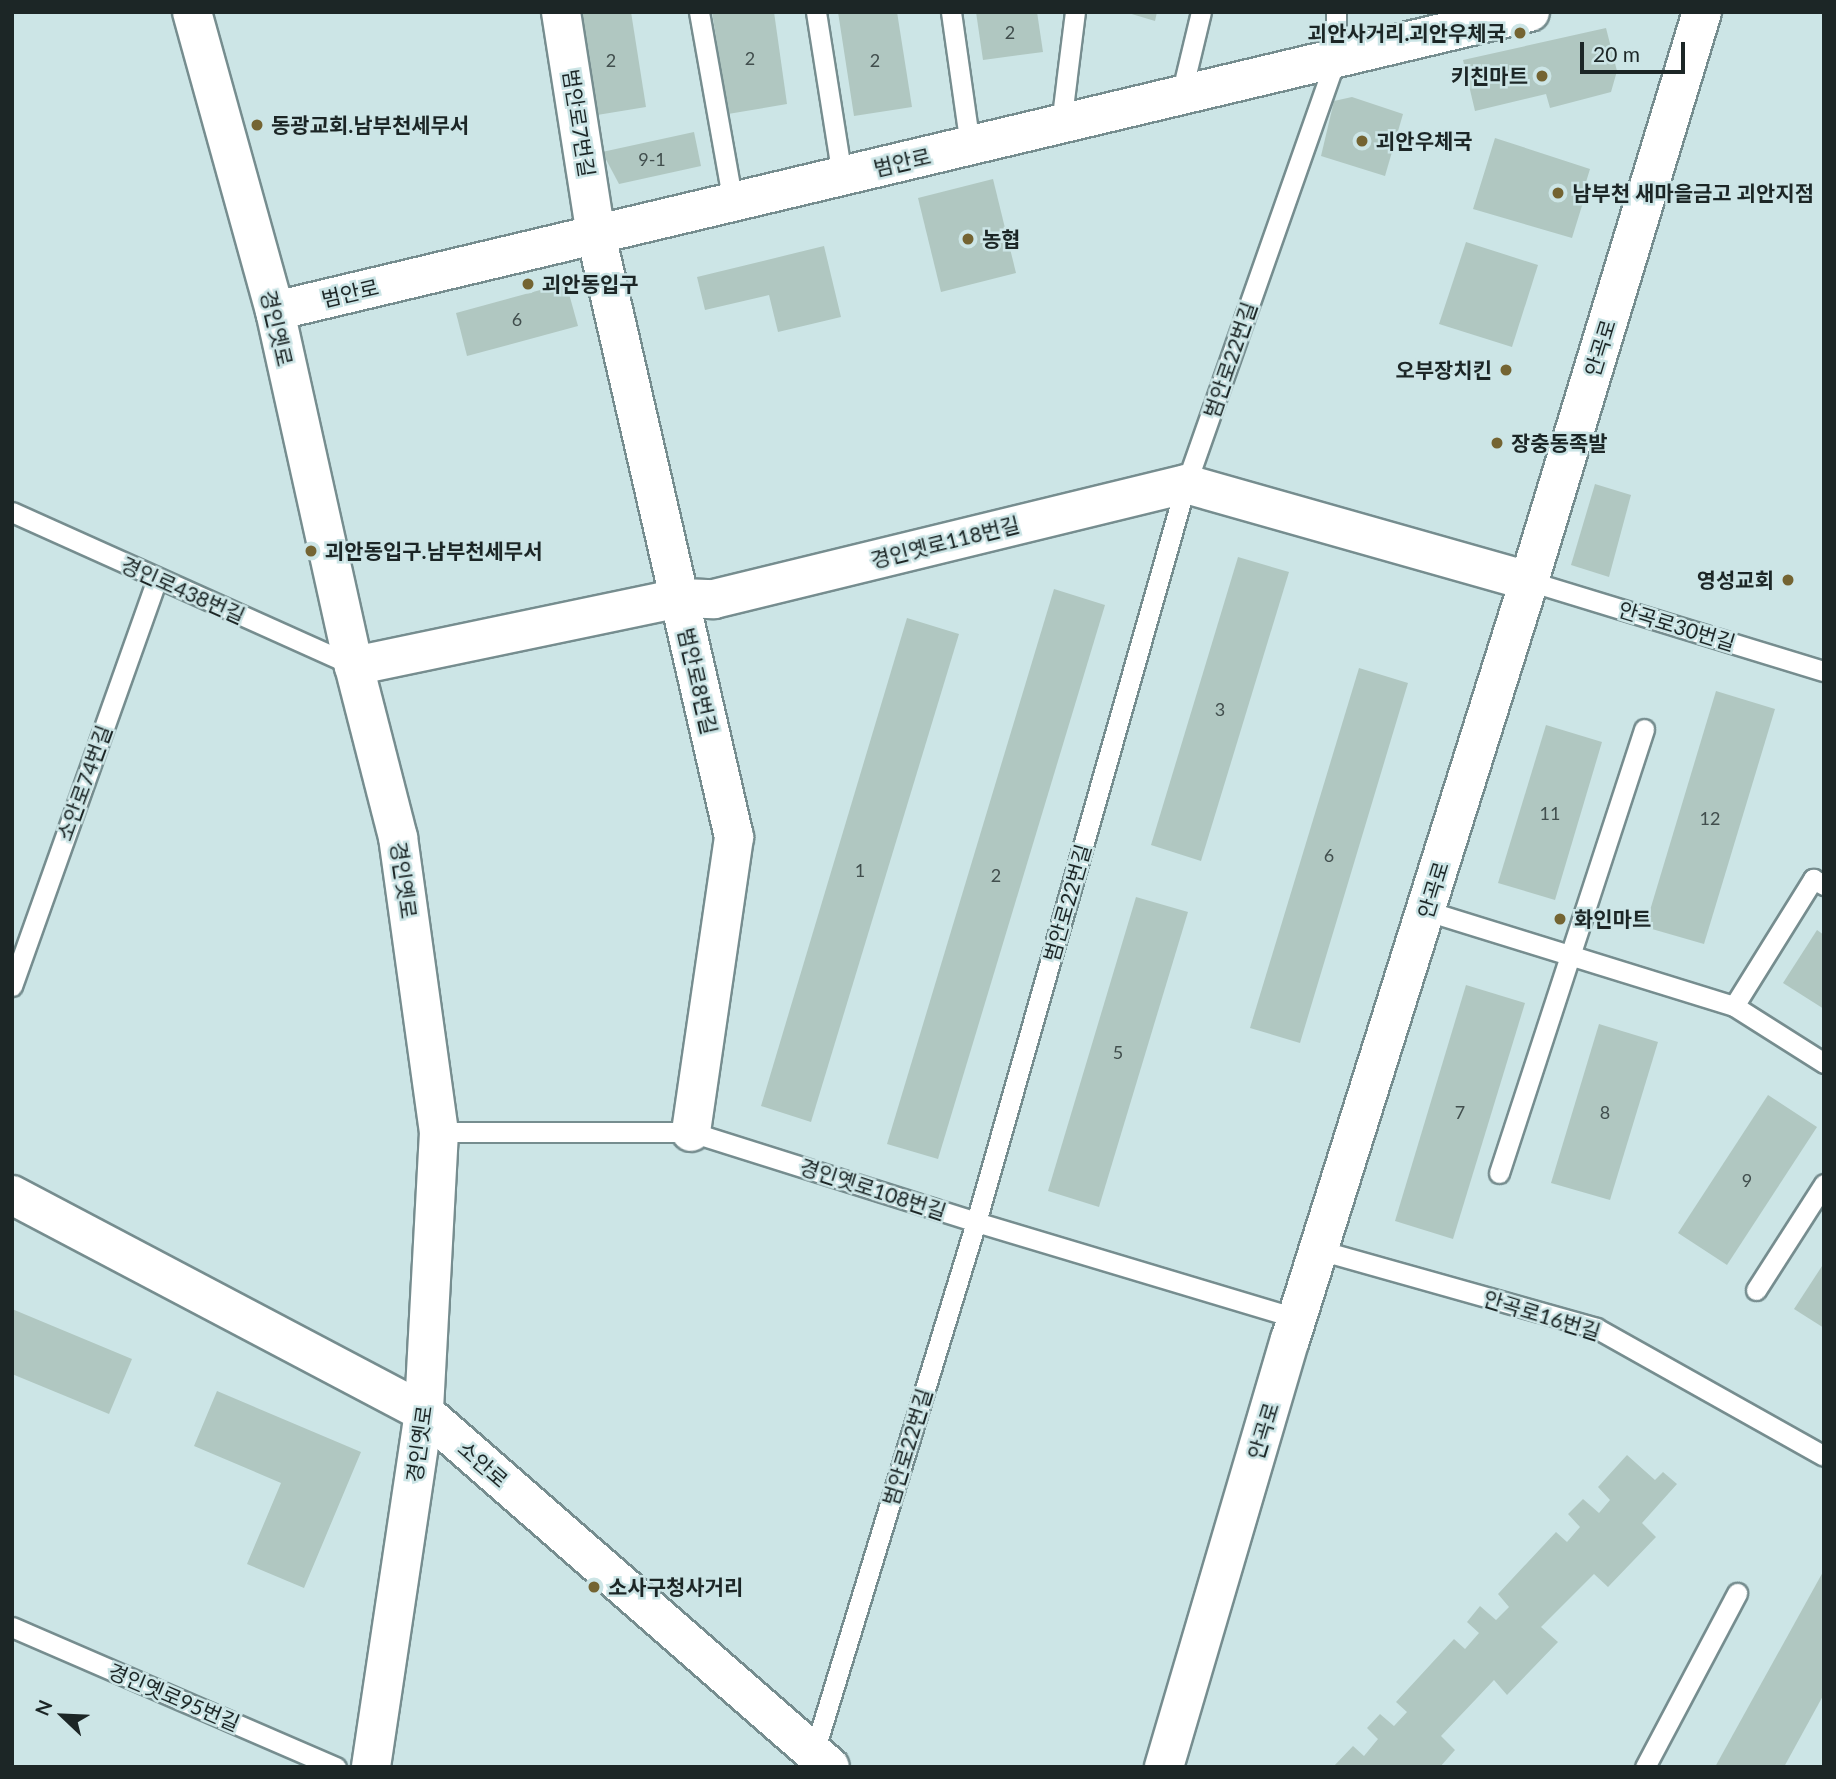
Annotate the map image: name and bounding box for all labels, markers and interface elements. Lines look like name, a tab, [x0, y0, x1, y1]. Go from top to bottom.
place label: 괴안사거리.괴안우체국	[1308, 20, 1506, 46]
house number: 2	[1005, 21, 1015, 43]
marker: 괴안사거리.괴안우체국	[1512, 25, 1528, 41]
scale bar	[1584, 28, 1689, 72]
text: 20 m	[1593, 41, 1640, 66]
house number: 2	[745, 47, 755, 69]
house number: 2	[606, 49, 616, 71]
house number: 2	[870, 49, 880, 71]
place label: 키친마트	[1451, 63, 1528, 89]
street label: 범안로7번길	[558, 67, 600, 179]
marker: 키친마트	[1534, 68, 1550, 84]
place label: 동광교회.남부천세무서	[271, 112, 469, 138]
marker: 동광교회.남부천세무서	[249, 117, 265, 133]
place label: 괴안우체국	[1376, 128, 1473, 154]
marker: 괴안우체국	[1354, 133, 1370, 149]
street label: 범안로	[871, 143, 933, 181]
house number: 9-1	[638, 148, 666, 170]
place label: 남부천 새마을금고 괴안지점	[1572, 180, 1814, 206]
marker: 남부천 새마을금고 괴안지점	[1550, 185, 1566, 201]
place label: 농협	[982, 226, 1021, 252]
marker: 농협	[960, 231, 976, 247]
place label: 괴안동입구	[542, 271, 639, 297]
street label: 범안로	[319, 274, 381, 312]
marker: 괴안동입구	[520, 276, 536, 292]
street label: 경인옛로	[256, 288, 298, 368]
street label: 범안로22번길	[1198, 299, 1262, 421]
house number: 6	[512, 308, 522, 330]
street label: 안곡로	[1579, 317, 1621, 379]
place label: 오부장치킨	[1395, 357, 1492, 383]
marker: 오부장치킨	[1498, 362, 1514, 378]
place label: 장충동족발	[1511, 430, 1608, 456]
marker: 장충동족발	[1489, 435, 1505, 451]
street label: 경인옛로118번길	[868, 511, 1022, 573]
place label: 괴안동입구.남부천세무서	[325, 538, 543, 564]
marker: 괴안동입구.남부천세무서	[303, 543, 319, 559]
street label: 경인로438번길	[117, 551, 249, 629]
place label: 영성교회	[1697, 567, 1774, 593]
marker: 영성교회	[1780, 572, 1796, 588]
street label: 안곡로30번길	[1615, 596, 1739, 656]
street label: 범안로8번길	[673, 625, 723, 737]
house number: 3	[1215, 698, 1225, 720]
street label: 소안로74번길	[51, 722, 117, 844]
house number: 11	[1540, 802, 1560, 824]
house number: 12	[1700, 807, 1720, 829]
street label: 경인옛로	[386, 840, 422, 920]
street label: 범안로22번길	[1038, 841, 1096, 965]
house number: 6	[1324, 844, 1334, 866]
house number: 1	[855, 859, 865, 881]
street label: 안곡로	[1412, 859, 1454, 921]
house number: 2	[991, 864, 1001, 886]
place label: 화인마트	[1574, 906, 1651, 932]
marker: 화인마트	[1552, 911, 1568, 927]
house number: 5	[1113, 1041, 1123, 1063]
house number: 7	[1455, 1101, 1465, 1123]
house number: 8	[1600, 1101, 1610, 1123]
street label: 경인옛로108번길	[797, 1153, 949, 1225]
house number: 9	[1742, 1169, 1752, 1191]
street label: 안곡로16번길	[1480, 1285, 1604, 1345]
street label: 범안로22번길	[877, 1385, 937, 1509]
street label: 안곡로	[1242, 1400, 1284, 1462]
street label: 경인옛로	[401, 1404, 437, 1484]
street label: 소안로	[453, 1435, 513, 1493]
place label: 소사구청사거리	[608, 1574, 743, 1600]
marker: 소사구청사거리	[586, 1579, 602, 1595]
street label: 경인옛로95번길	[105, 1658, 243, 1736]
north arrow	[28, 1681, 98, 1751]
text: N	[30, 1696, 57, 1719]

